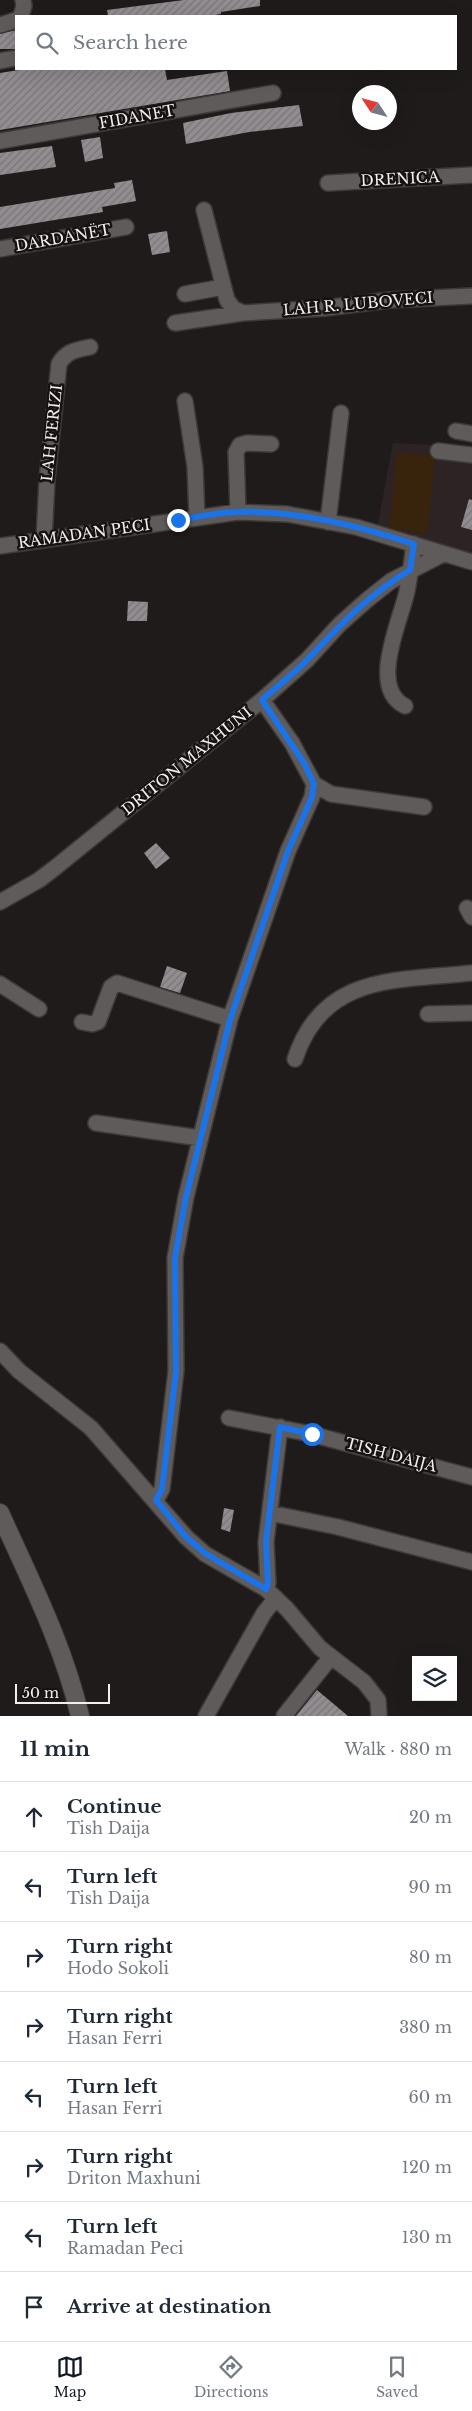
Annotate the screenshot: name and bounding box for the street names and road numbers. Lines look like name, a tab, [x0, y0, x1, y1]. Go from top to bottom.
street label: FIDANET	[97, 100, 177, 133]
street label: DRENICA	[360, 167, 440, 190]
street label: DARDANËT	[13, 220, 112, 255]
street label: LAH R. LUBOVECI	[282, 287, 434, 320]
street label: LAH FERIZI	[37, 384, 66, 482]
street label: RAMADAN PECI	[17, 515, 151, 552]
street label: DRITON MAXHUNI	[118, 702, 255, 819]
street label: TISH DAIJA	[343, 1433, 439, 1476]

